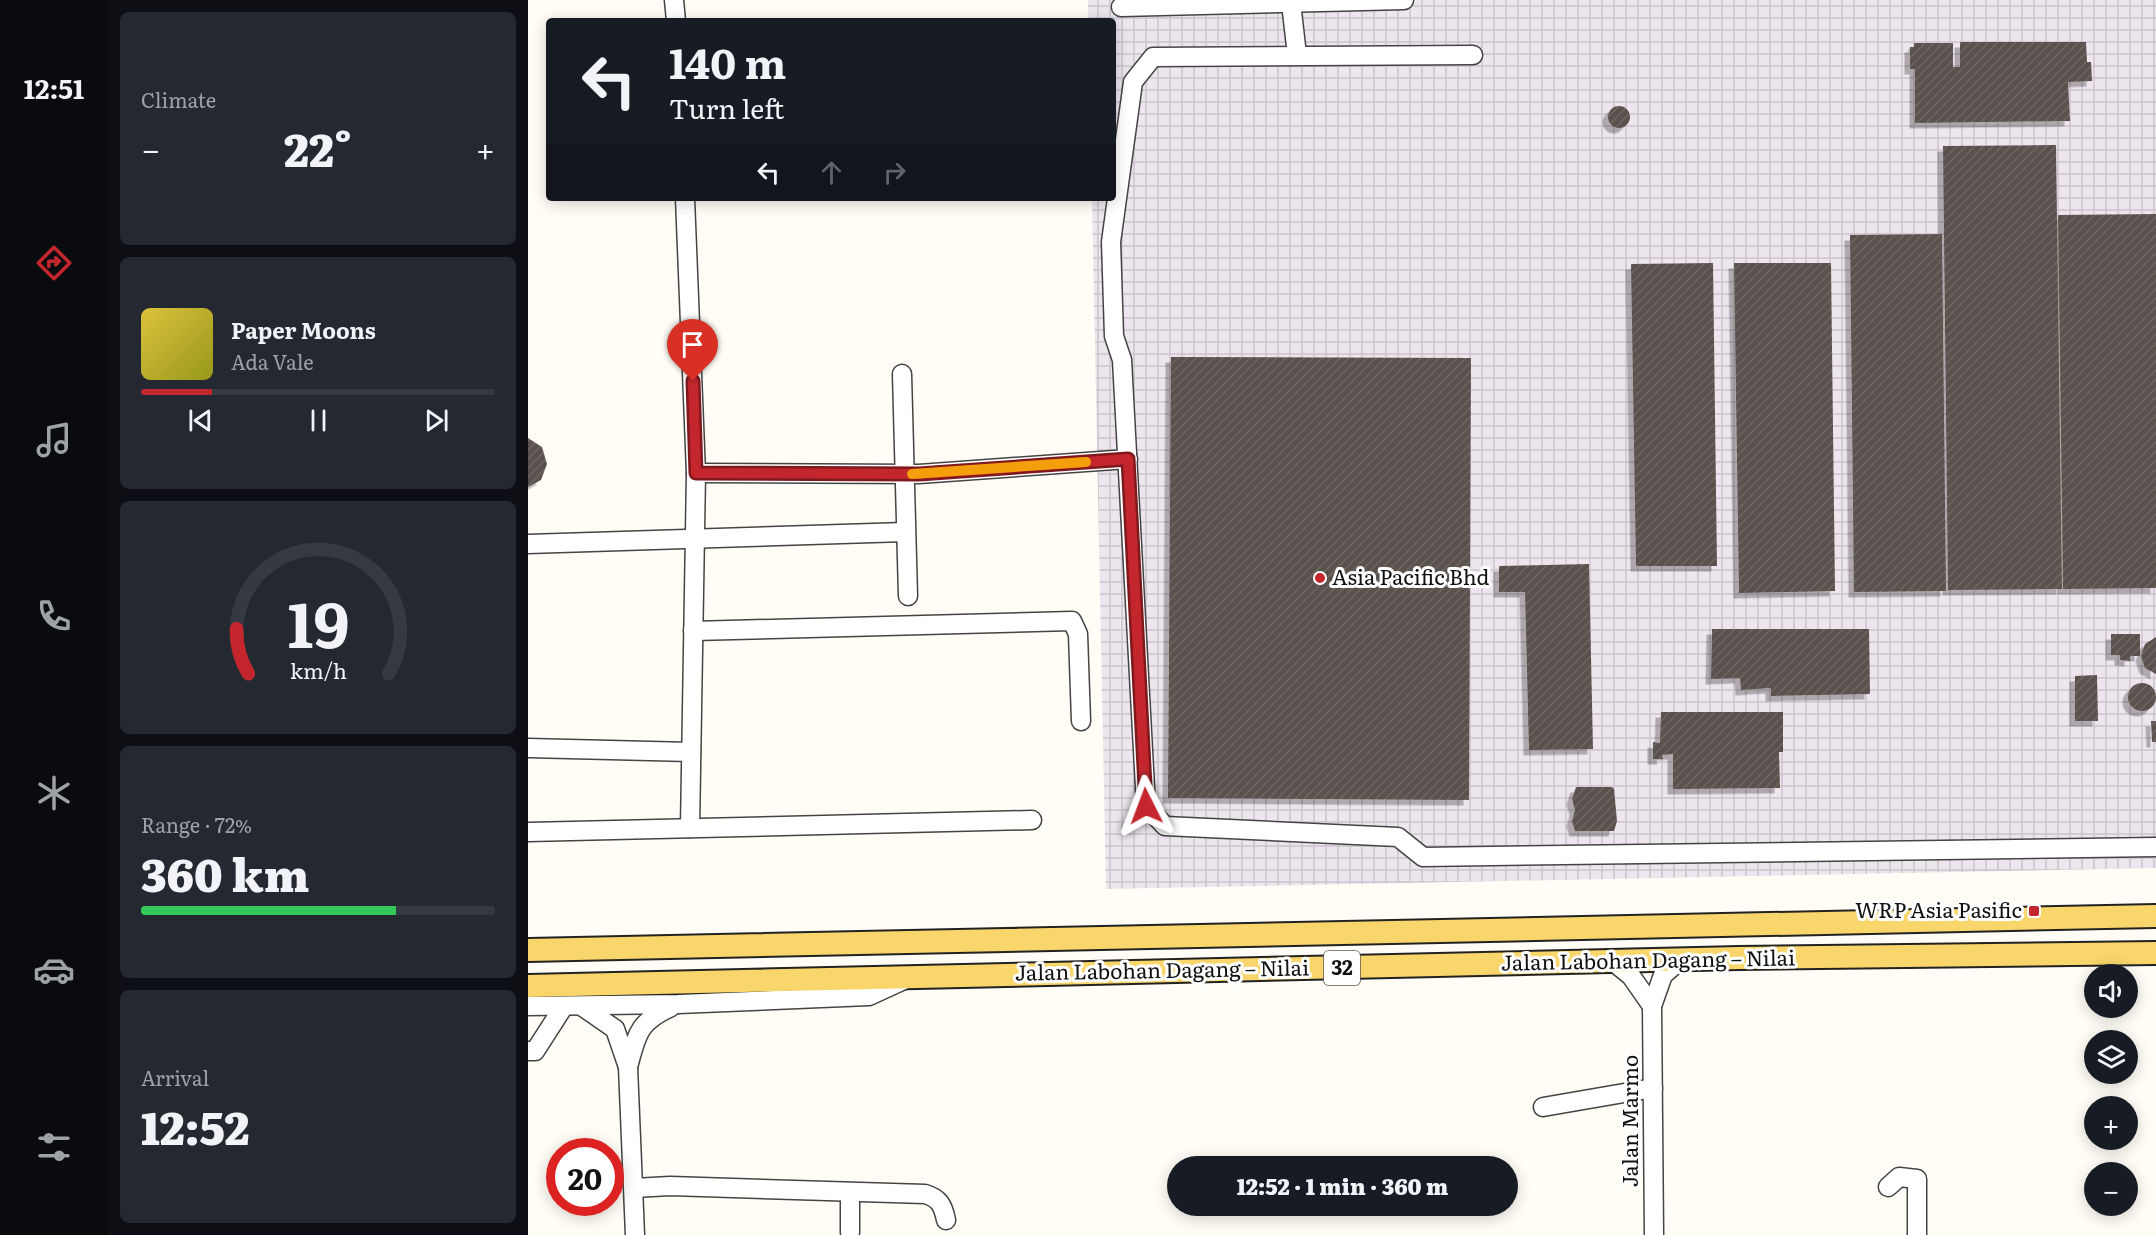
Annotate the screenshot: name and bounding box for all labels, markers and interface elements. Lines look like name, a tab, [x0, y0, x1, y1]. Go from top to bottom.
text: 140 m	[669, 30, 786, 92]
icon: left	[570, 42, 648, 120]
text: 12:51	[24, 67, 84, 107]
text: Climate	[141, 84, 216, 114]
text: Turn left	[669, 87, 784, 127]
text: 22°	[284, 114, 352, 181]
text: −	[141, 123, 160, 172]
text: +	[476, 123, 495, 172]
icon: left	[752, 156, 785, 189]
icon: ahead	[815, 156, 848, 189]
icon: right	[878, 156, 911, 189]
icon: directions	[33, 242, 75, 284]
text: Paper Moons	[231, 313, 376, 346]
pin	[667, 319, 718, 381]
icon: arrive	[676, 328, 709, 361]
text: Ada Vale	[231, 346, 314, 376]
icon: previous	[184, 404, 217, 437]
icon: pause	[302, 404, 335, 437]
icon: next	[420, 404, 453, 437]
icon: music	[33, 419, 75, 461]
place label: Asia Pacific Bhd	[1332, 560, 1490, 591]
marker: Asia Pacific Bhd	[1313, 571, 1327, 585]
text: 19	[287, 576, 349, 668]
icon: phone	[33, 595, 75, 637]
text: km/h	[289, 655, 347, 687]
icon: climate	[33, 772, 75, 814]
position arrow	[1114, 774, 1178, 838]
text: Range · 72%	[141, 809, 252, 839]
text: 360 km	[141, 839, 309, 906]
place label: WRP Asia Pasific	[1855, 893, 2022, 924]
marker: WRP Asia Pasific	[2027, 904, 2041, 918]
street label: Jalan Labohan Dagang ‒ Nilai	[1501, 940, 1795, 977]
icon: car	[33, 949, 75, 991]
street label: Jalan Labohan Dagang ‒ Nilai	[1015, 950, 1309, 987]
road number: 32	[1324, 951, 1360, 985]
map controls	[2084, 964, 2138, 1216]
button: sound	[2084, 964, 2138, 1018]
button: layers	[2084, 1030, 2138, 1084]
street label: Jalan Marmo	[1613, 1055, 1644, 1187]
text: Arrival	[141, 1062, 209, 1092]
text: 12:52	[141, 1092, 249, 1159]
button: +	[2084, 1096, 2138, 1150]
icon: filters	[33, 1126, 75, 1168]
speed limit sign: 20	[546, 1138, 624, 1216]
button: −	[2084, 1162, 2138, 1216]
text: 12:52 · 1 min · 360 m	[1237, 1169, 1448, 1202]

